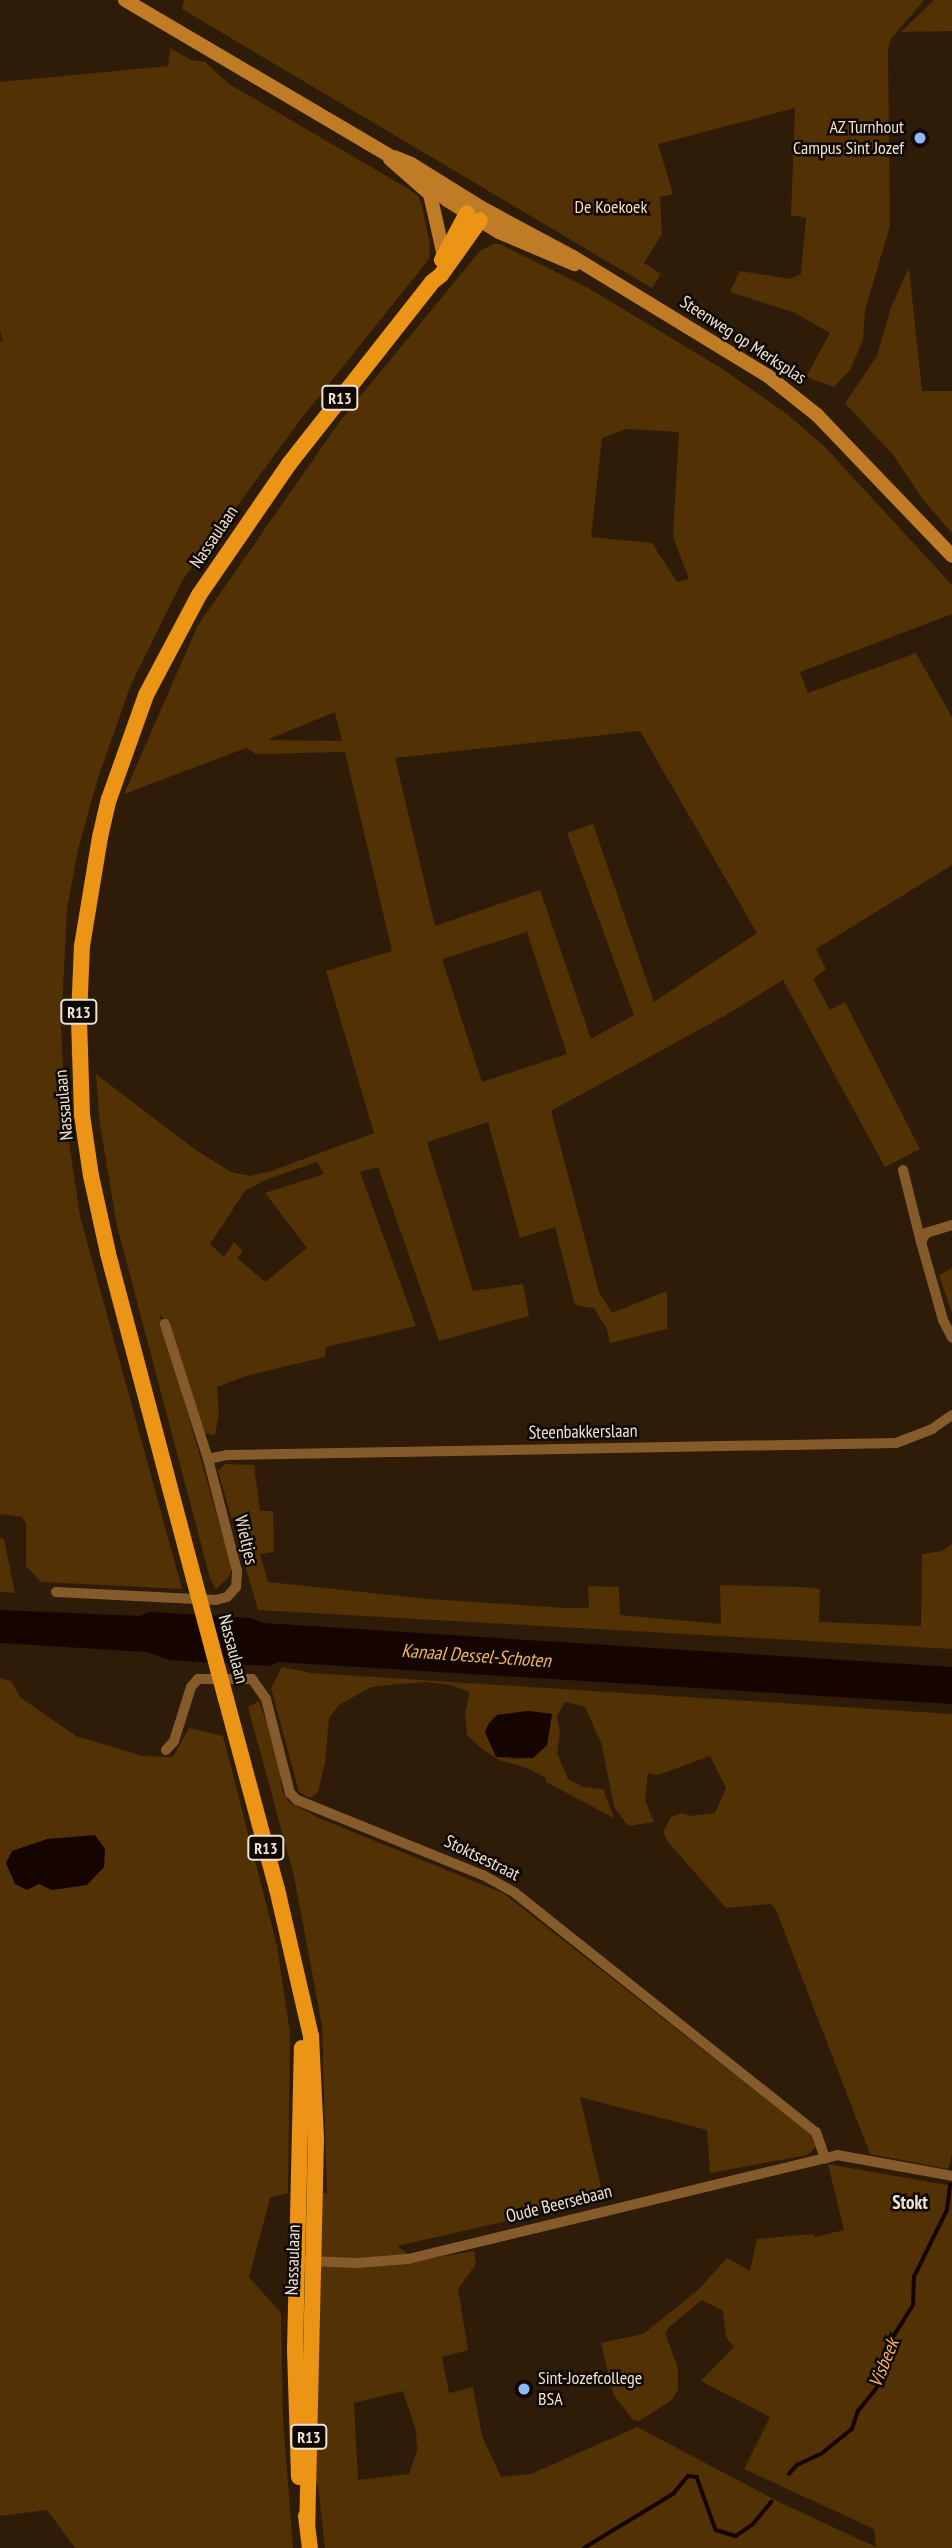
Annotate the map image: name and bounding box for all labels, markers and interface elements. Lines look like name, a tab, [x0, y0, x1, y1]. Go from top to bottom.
place label: AZ Turnhout Campus Sint Jozef	[793, 117, 904, 160]
marker: AZ Turnhout Campus Sint Jozef	[910, 128, 930, 148]
park label: De Koekoek	[574, 196, 648, 218]
street label: Steenweg op Merksplas	[676, 291, 810, 389]
road number: R13	[321, 386, 359, 410]
street label: Nassaulaan	[185, 502, 243, 572]
road number: R13	[60, 1000, 98, 1024]
street label: Nassaulaan	[50, 1069, 78, 1141]
street label: Steenbakkerslaan	[528, 1420, 638, 1444]
street label: Wieltjes	[230, 1513, 262, 1567]
street label: Nassaulaan	[213, 1612, 253, 1686]
water label: Kanaal Dessel-Schoten	[401, 1639, 551, 1673]
street label: Stoktsestraat	[441, 1831, 523, 1885]
road number: R13	[247, 1836, 285, 1860]
street label: Oude Beersebaan	[504, 2180, 614, 2228]
district label: Stokt	[892, 2192, 928, 2214]
street label: Nassaulaan	[281, 2224, 305, 2296]
water label: Visbeek	[864, 2335, 904, 2391]
place label: Sint-Jozefcollege BSA	[538, 2368, 642, 2410]
marker: Sint-Jozefcollege BSA	[516, 2381, 532, 2397]
road number: R13	[290, 2424, 328, 2450]

